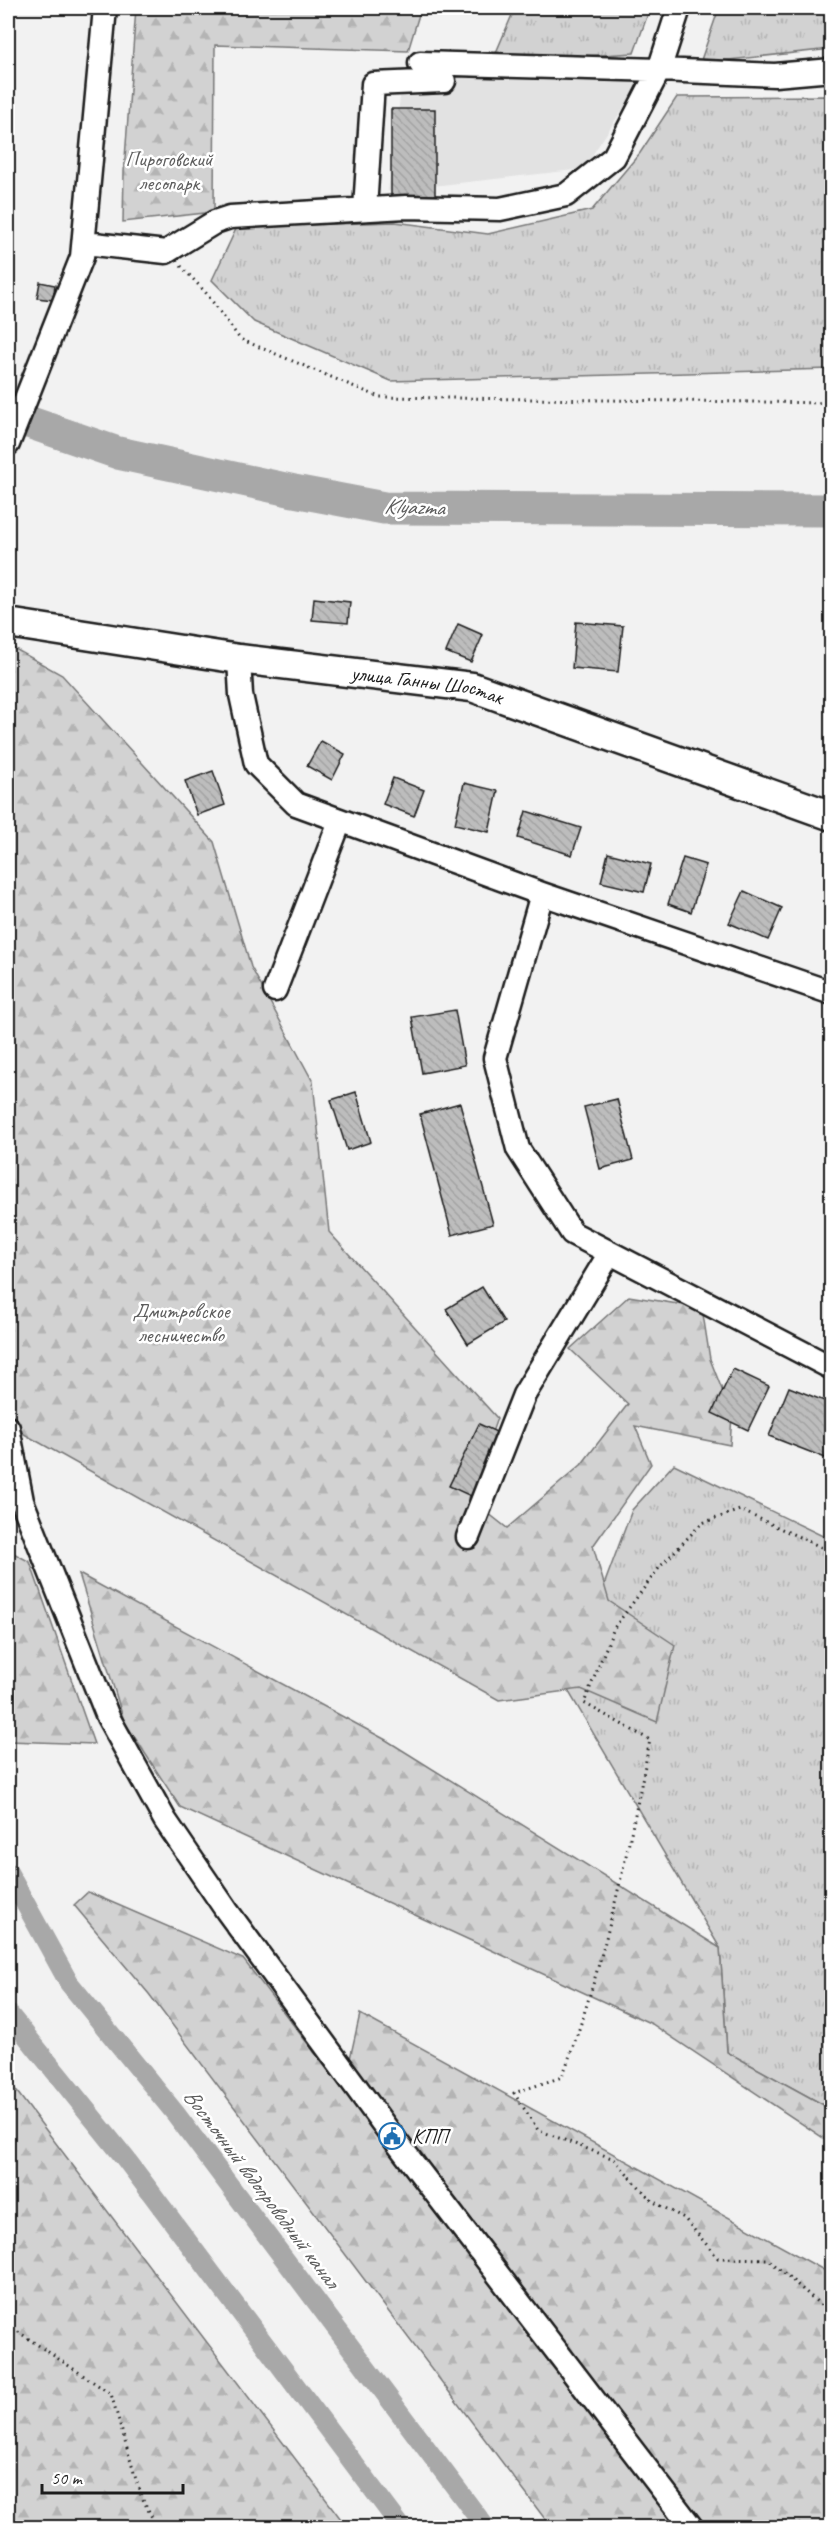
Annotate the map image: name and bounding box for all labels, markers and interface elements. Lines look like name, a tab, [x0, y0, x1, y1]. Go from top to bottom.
park label: Пироговский лесопарк	[125, 146, 214, 196]
water label: Klyazma	[383, 492, 447, 522]
street label: улица Ганны Шостак	[348, 659, 508, 711]
park label: Дмитровское лесничество	[132, 1298, 232, 1348]
water label: Восточный водопроводный канал	[177, 2083, 347, 2296]
public building icon: КПП	[377, 2121, 407, 2151]
place label: КПП	[412, 2123, 452, 2149]
scale bar	[42, 2457, 183, 2495]
text: 50 m	[51, 2467, 84, 2489]

